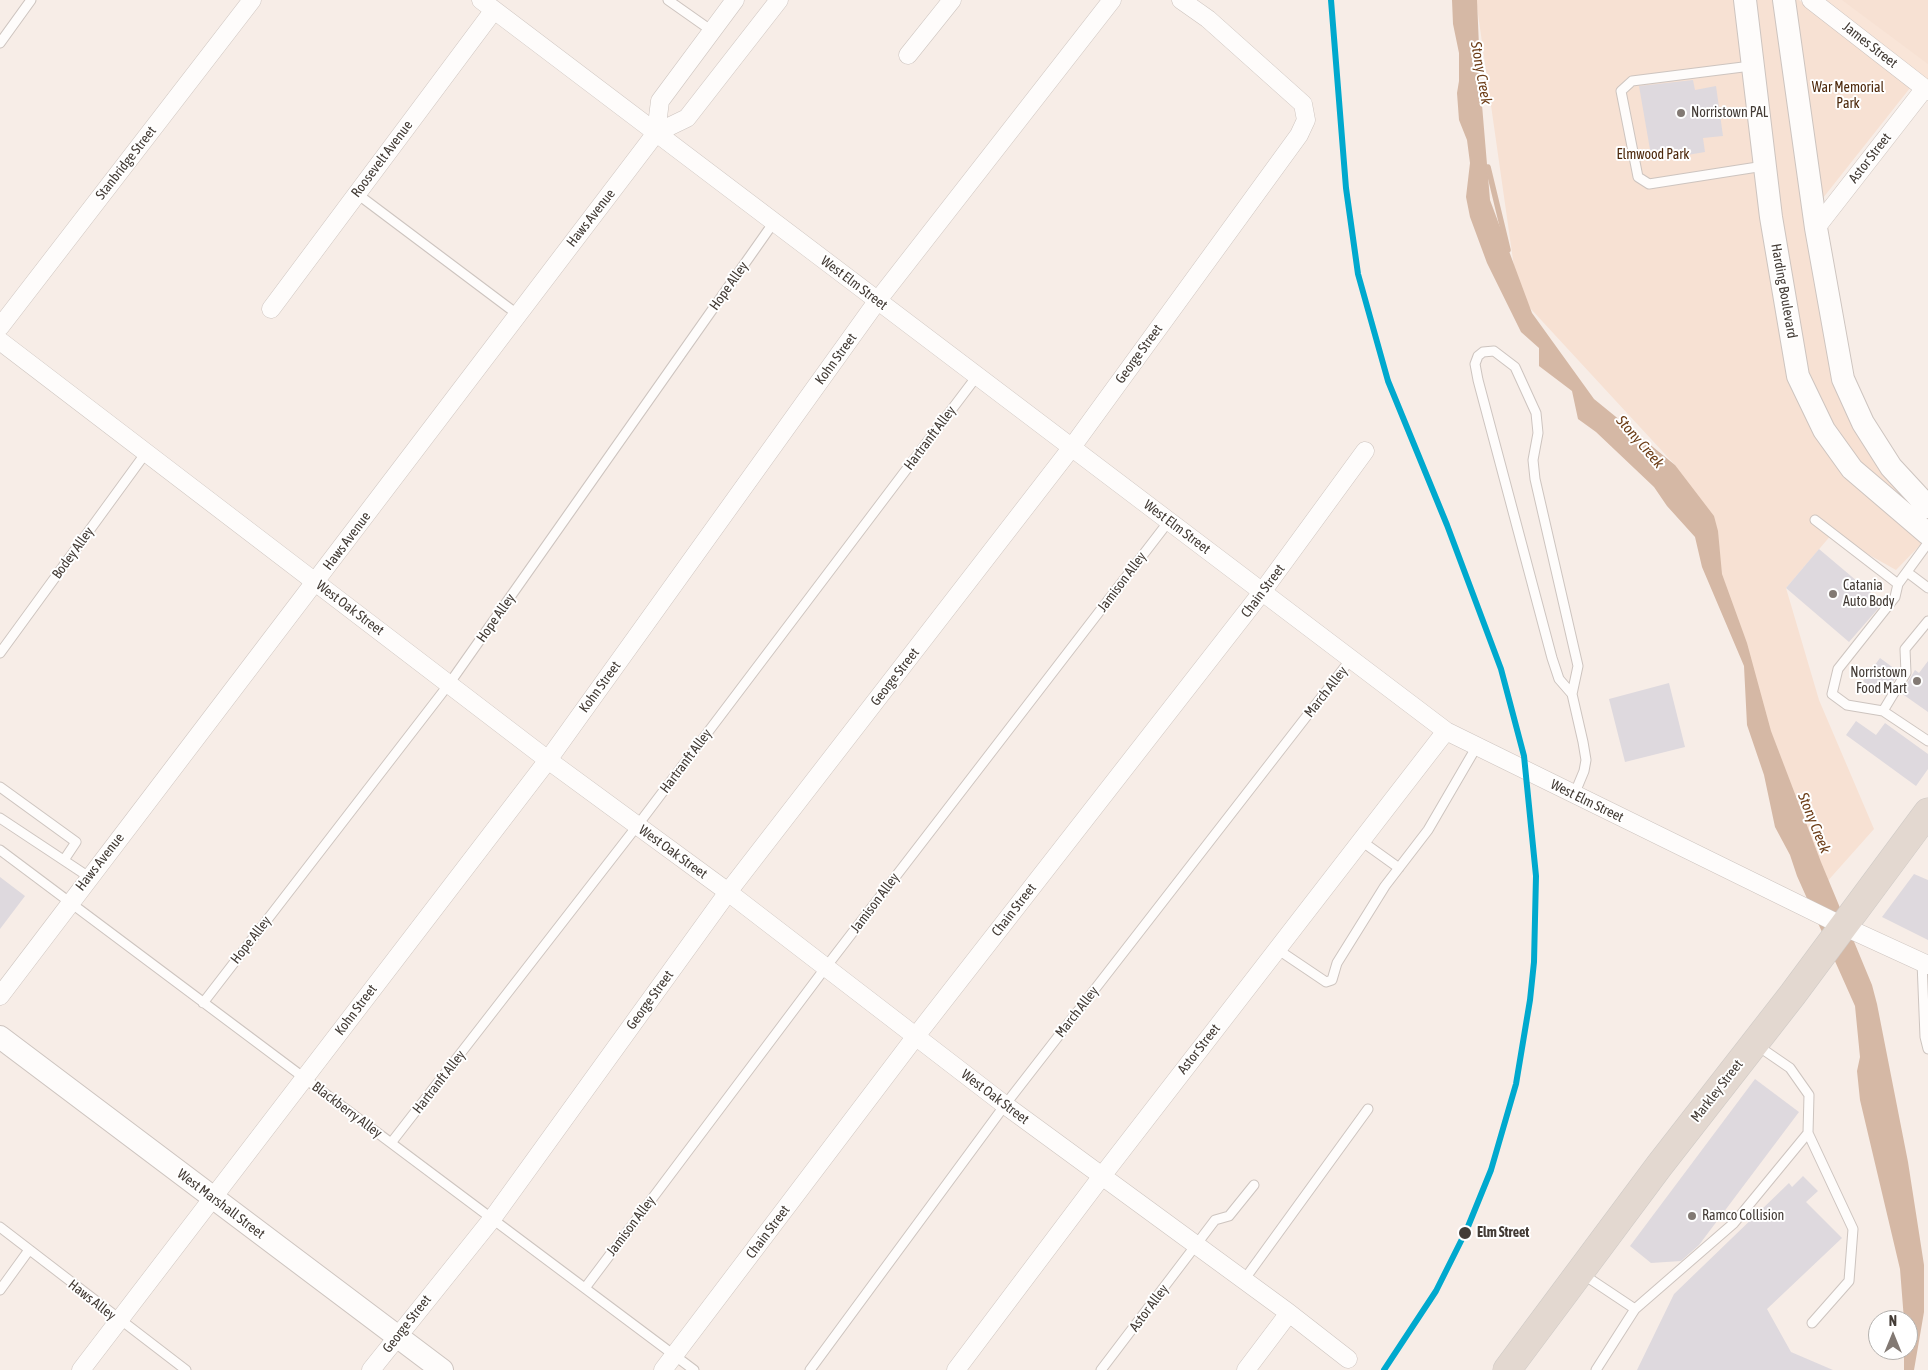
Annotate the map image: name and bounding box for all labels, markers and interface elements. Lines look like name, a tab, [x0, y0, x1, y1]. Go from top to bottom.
street label: James Street	[1839, 18, 1901, 72]
water label: Stony Creek	[1467, 40, 1495, 106]
park label: War Memorial Park	[1812, 80, 1884, 112]
place label: Norristown PAL	[1691, 105, 1768, 121]
marker: Norristown PAL	[1675, 107, 1687, 119]
street label: Roosevelt Avenue	[348, 117, 416, 201]
street label: Stanbridge Street	[92, 123, 160, 203]
street label: Astor Street	[1845, 130, 1895, 186]
park label: Elmwood Park	[1616, 147, 1690, 163]
street label: Haws Avenue	[563, 186, 619, 250]
street label: Harding Boulevard	[1767, 242, 1801, 340]
street label: West Elm Street	[817, 252, 891, 314]
street label: Hope Alley	[706, 258, 752, 314]
street label: George Street	[1112, 321, 1166, 387]
street label: Kohn Street	[812, 330, 860, 388]
street label: Hartranft Alley	[900, 403, 960, 473]
water label: Stony Creek	[1612, 412, 1668, 472]
street label: West Elm Street	[1140, 496, 1214, 558]
street label: Haws Avenue	[320, 509, 374, 573]
street label: Bodey Alley	[49, 524, 97, 582]
street label: Jamison Alley	[1094, 549, 1150, 615]
street label: Chain Street	[1238, 561, 1288, 621]
street label: West Oak Street	[313, 577, 387, 639]
place label: Catania Auto Body	[1843, 578, 1895, 610]
marker: Catania Auto Body	[1827, 588, 1839, 600]
street label: Hope Alley	[473, 590, 519, 646]
street label: George Street	[867, 645, 923, 709]
street label: Kohn Street	[576, 658, 624, 716]
street label: March Alley	[1301, 663, 1351, 721]
place label: Norristown Food Mart	[1850, 665, 1907, 698]
marker: Norristown Food Mart	[1911, 675, 1923, 687]
street label: Hartranft Alley	[656, 726, 716, 796]
street label: West Elm Street	[1548, 776, 1626, 826]
water label: Stony Creek	[1794, 790, 1834, 856]
street label: West Oak Street	[636, 822, 710, 882]
street label: Haws Avenue	[72, 830, 128, 894]
street label: Jamison Alley	[847, 870, 903, 936]
street label: Chain Street	[988, 880, 1040, 940]
street label: Hope Alley	[227, 913, 275, 967]
street label: George Street	[623, 967, 677, 1033]
street label: Kohn Street	[331, 981, 381, 1039]
street label: March Alley	[1052, 983, 1102, 1041]
street label: Astor Street	[1174, 1021, 1224, 1077]
street label: Hartranft Alley	[409, 1047, 469, 1117]
street label: Markley Street	[1687, 1057, 1747, 1125]
street label: West Oak Street	[958, 1066, 1032, 1128]
street label: Blackberry Alley	[309, 1078, 385, 1142]
street label: West Marshall Street	[174, 1166, 268, 1242]
street label: Jamison Alley	[603, 1193, 659, 1259]
street label: Chain Street	[743, 1202, 793, 1262]
place label: Ramco Collision	[1702, 1208, 1784, 1224]
marker: Ramco Collision	[1686, 1210, 1698, 1222]
marker: Elm Street	[1457, 1225, 1473, 1241]
place label: Elm Street	[1477, 1225, 1529, 1241]
street label: Haws Alley	[65, 1276, 119, 1324]
street label: Astor Alley	[1126, 1281, 1172, 1335]
street label: George Street	[379, 1292, 435, 1356]
north arrow	[1868, 1310, 1918, 1360]
text: N	[1889, 1313, 1897, 1329]

